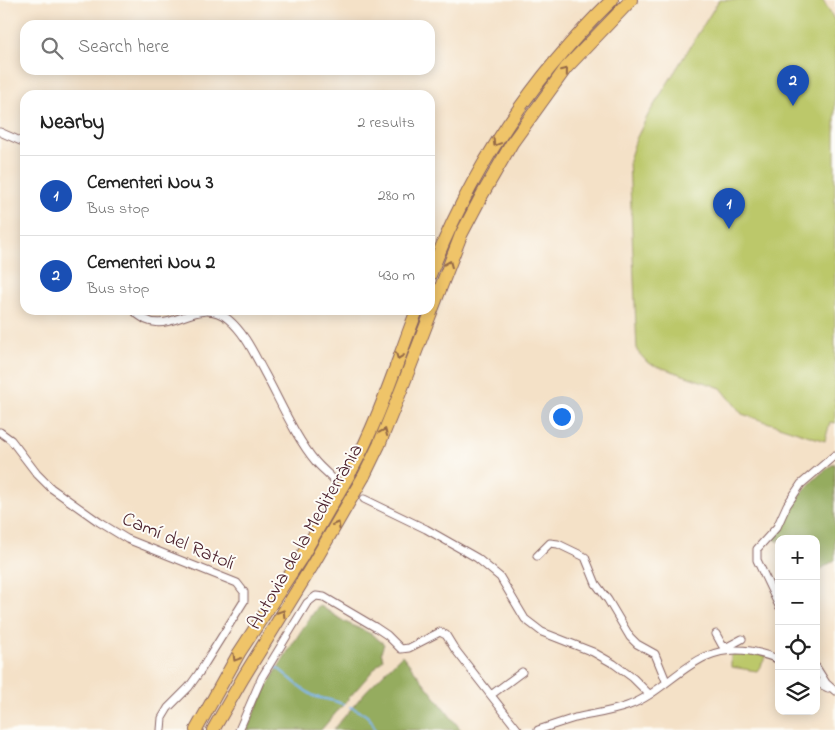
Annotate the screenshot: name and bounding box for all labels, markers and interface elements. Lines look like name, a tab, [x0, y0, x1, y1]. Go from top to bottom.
search box	[20, 20, 435, 75]
icon: search	[38, 34, 66, 62]
text: Search here	[78, 34, 169, 61]
pin: 2	[777, 65, 809, 106]
one-way arrow	[559, 68, 567, 77]
text: Nearby	[40, 108, 104, 138]
text: 2 results	[357, 111, 415, 135]
one-way arrow	[493, 137, 503, 146]
text: Cementeri Nou 3	[87, 170, 214, 197]
text: 1	[53, 184, 59, 208]
text: 280 m	[378, 184, 415, 208]
pin: 1	[713, 188, 745, 229]
text: Bus stop	[87, 197, 150, 221]
text: Cementeri Nou 2	[87, 250, 215, 277]
one-way arrow	[443, 260, 453, 269]
text: 2	[52, 264, 60, 288]
text: 430 m	[378, 264, 415, 288]
text: Bus stop	[87, 277, 150, 301]
one-way arrow	[395, 351, 405, 359]
your location	[549, 404, 575, 430]
one-way arrow	[378, 428, 389, 437]
street label: Autovia de la Mediterrània	[241, 439, 371, 636]
street label: Camí del Ratolí	[117, 506, 239, 579]
one-way arrow	[331, 521, 341, 530]
map controls	[775, 535, 820, 715]
button: +	[775, 535, 820, 580]
button: −	[775, 580, 820, 625]
one-way arrow	[276, 609, 286, 618]
button: locate	[775, 625, 820, 670]
one-way arrow	[233, 653, 243, 662]
button: layers	[775, 670, 820, 715]

